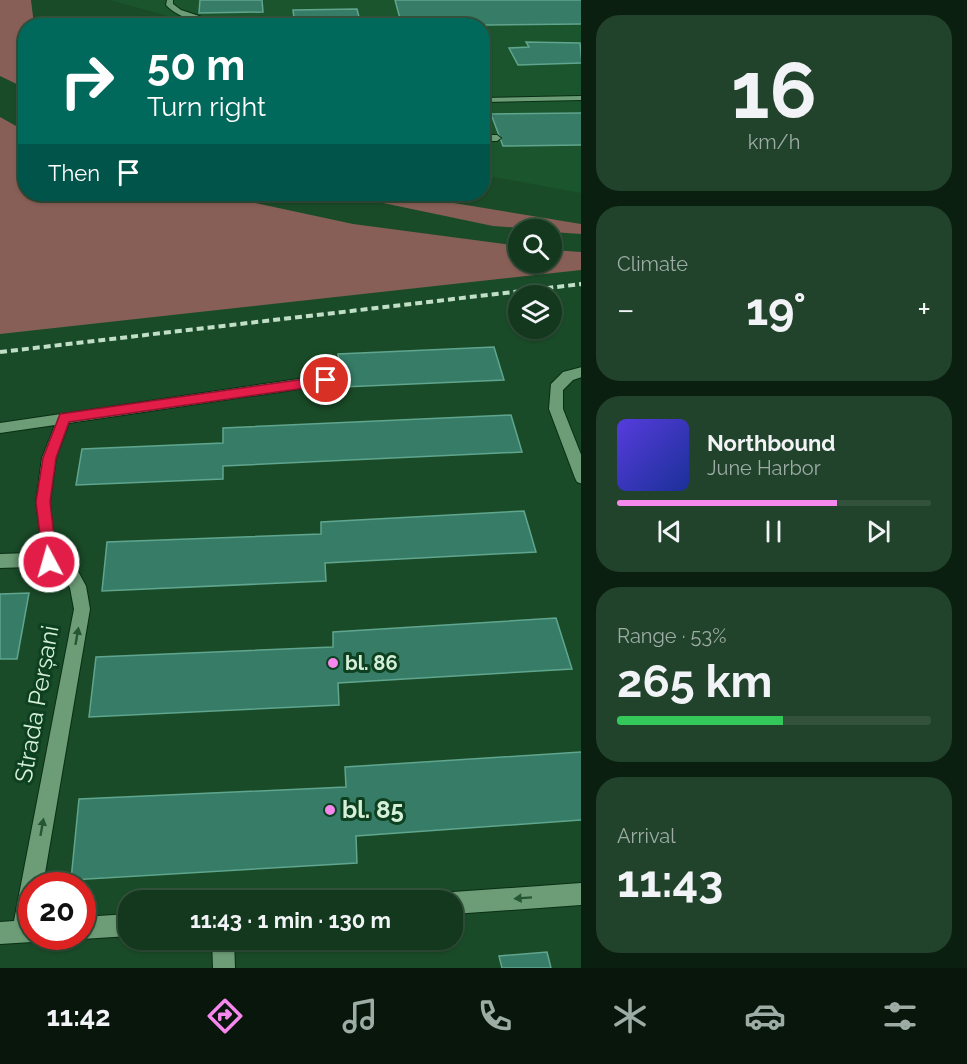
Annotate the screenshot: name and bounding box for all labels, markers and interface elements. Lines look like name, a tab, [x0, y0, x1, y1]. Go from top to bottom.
text: 50 m	[147, 41, 245, 90]
icon: right	[48, 42, 126, 120]
text: 16	[731, 45, 817, 136]
text: Turn right	[147, 91, 266, 122]
text: km/h	[748, 130, 800, 154]
icon: arrive	[112, 156, 145, 189]
text: Then	[48, 160, 100, 186]
map controls	[508, 219, 562, 339]
button: search	[508, 219, 562, 273]
text: Climate	[617, 252, 688, 276]
text: 19°	[746, 283, 806, 336]
button: layers	[508, 285, 562, 339]
text: −	[617, 290, 635, 329]
text: +	[917, 290, 931, 329]
pin	[300, 354, 351, 405]
icon: arrive	[309, 363, 342, 396]
text: Northbound	[707, 430, 836, 456]
text: June Harbor	[707, 456, 821, 480]
icon: previous	[653, 515, 686, 548]
icon: pause	[757, 515, 790, 548]
icon: next	[862, 515, 895, 548]
position arrow	[17, 530, 81, 594]
street label: Strada Perșani	[8, 623, 65, 785]
text: Range · 53%	[617, 624, 726, 648]
one-way arrow	[73, 626, 82, 645]
place label: bl. 86	[345, 651, 398, 675]
text: 265 km	[617, 655, 772, 708]
marker: bl. 86	[326, 656, 340, 670]
place label: bl. 85	[342, 795, 404, 824]
marker: bl. 85	[323, 803, 337, 817]
one-way arrow	[38, 818, 47, 837]
text: Arrival	[617, 824, 676, 848]
text: 11:43	[617, 855, 723, 908]
speed limit sign: 20	[18, 872, 96, 950]
one-way arrow	[514, 893, 533, 902]
text: 11:43 · 1 min · 130 m	[190, 907, 391, 933]
icon: directions	[204, 995, 246, 1037]
icon: music	[339, 995, 381, 1037]
icon: phone	[474, 995, 516, 1037]
icon: climate	[609, 995, 651, 1037]
icon: car	[744, 995, 786, 1037]
icon: filters	[879, 995, 921, 1037]
text: 11:42	[47, 1001, 111, 1032]

